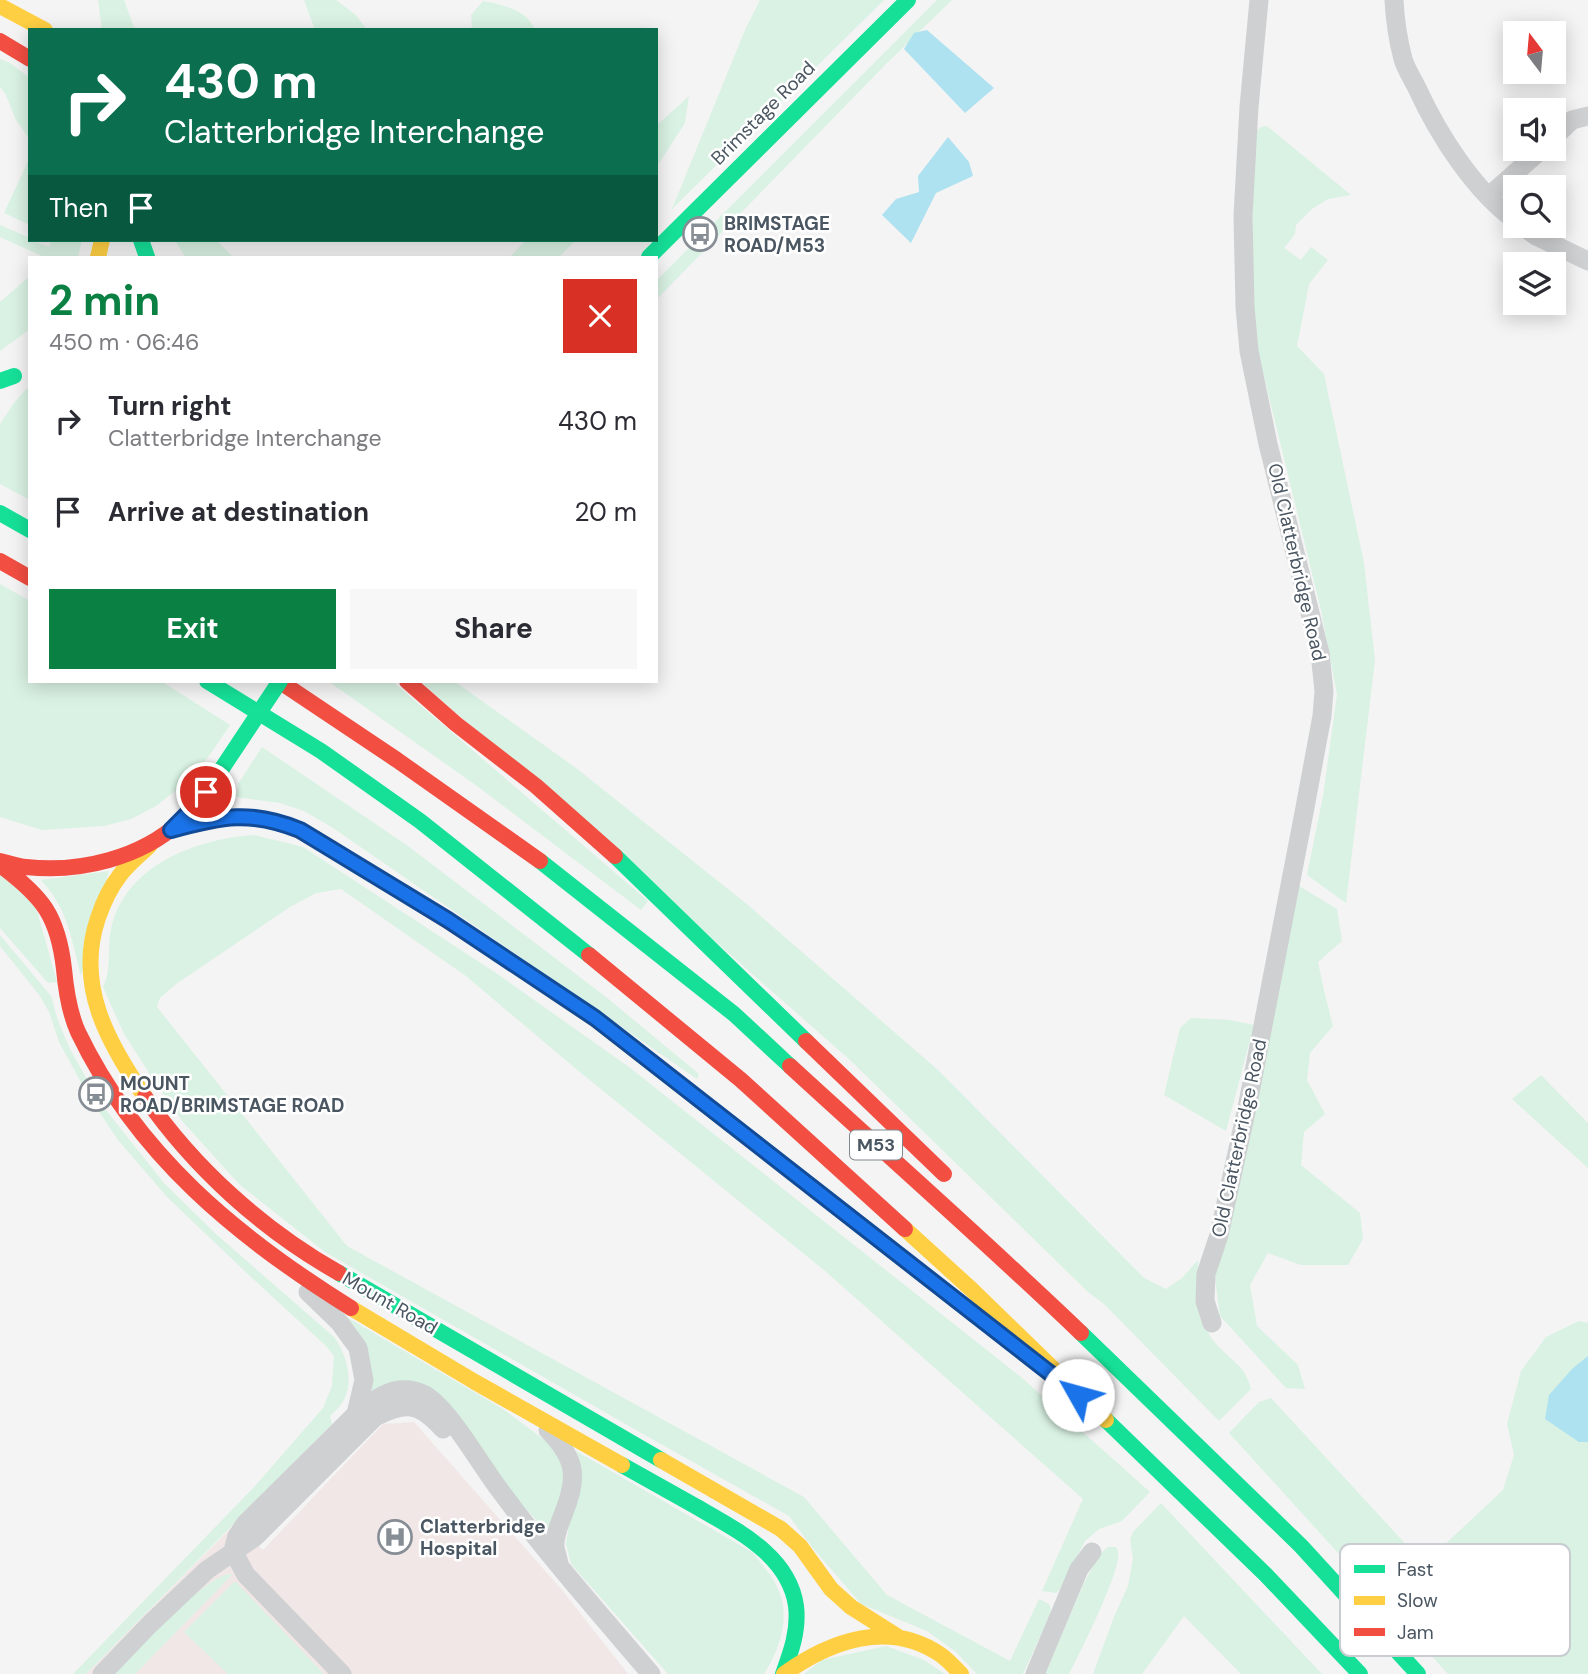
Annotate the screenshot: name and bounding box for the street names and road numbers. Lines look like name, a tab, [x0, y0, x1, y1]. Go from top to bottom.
street label: Brimstage Road	[706, 56, 820, 170]
street label: Old Clatterbridge Road	[1262, 461, 1332, 663]
street label: Old Clatterbridge Road	[1206, 1037, 1272, 1239]
road number: M53	[850, 1130, 902, 1160]
street label: Mount Road	[338, 1266, 442, 1340]

